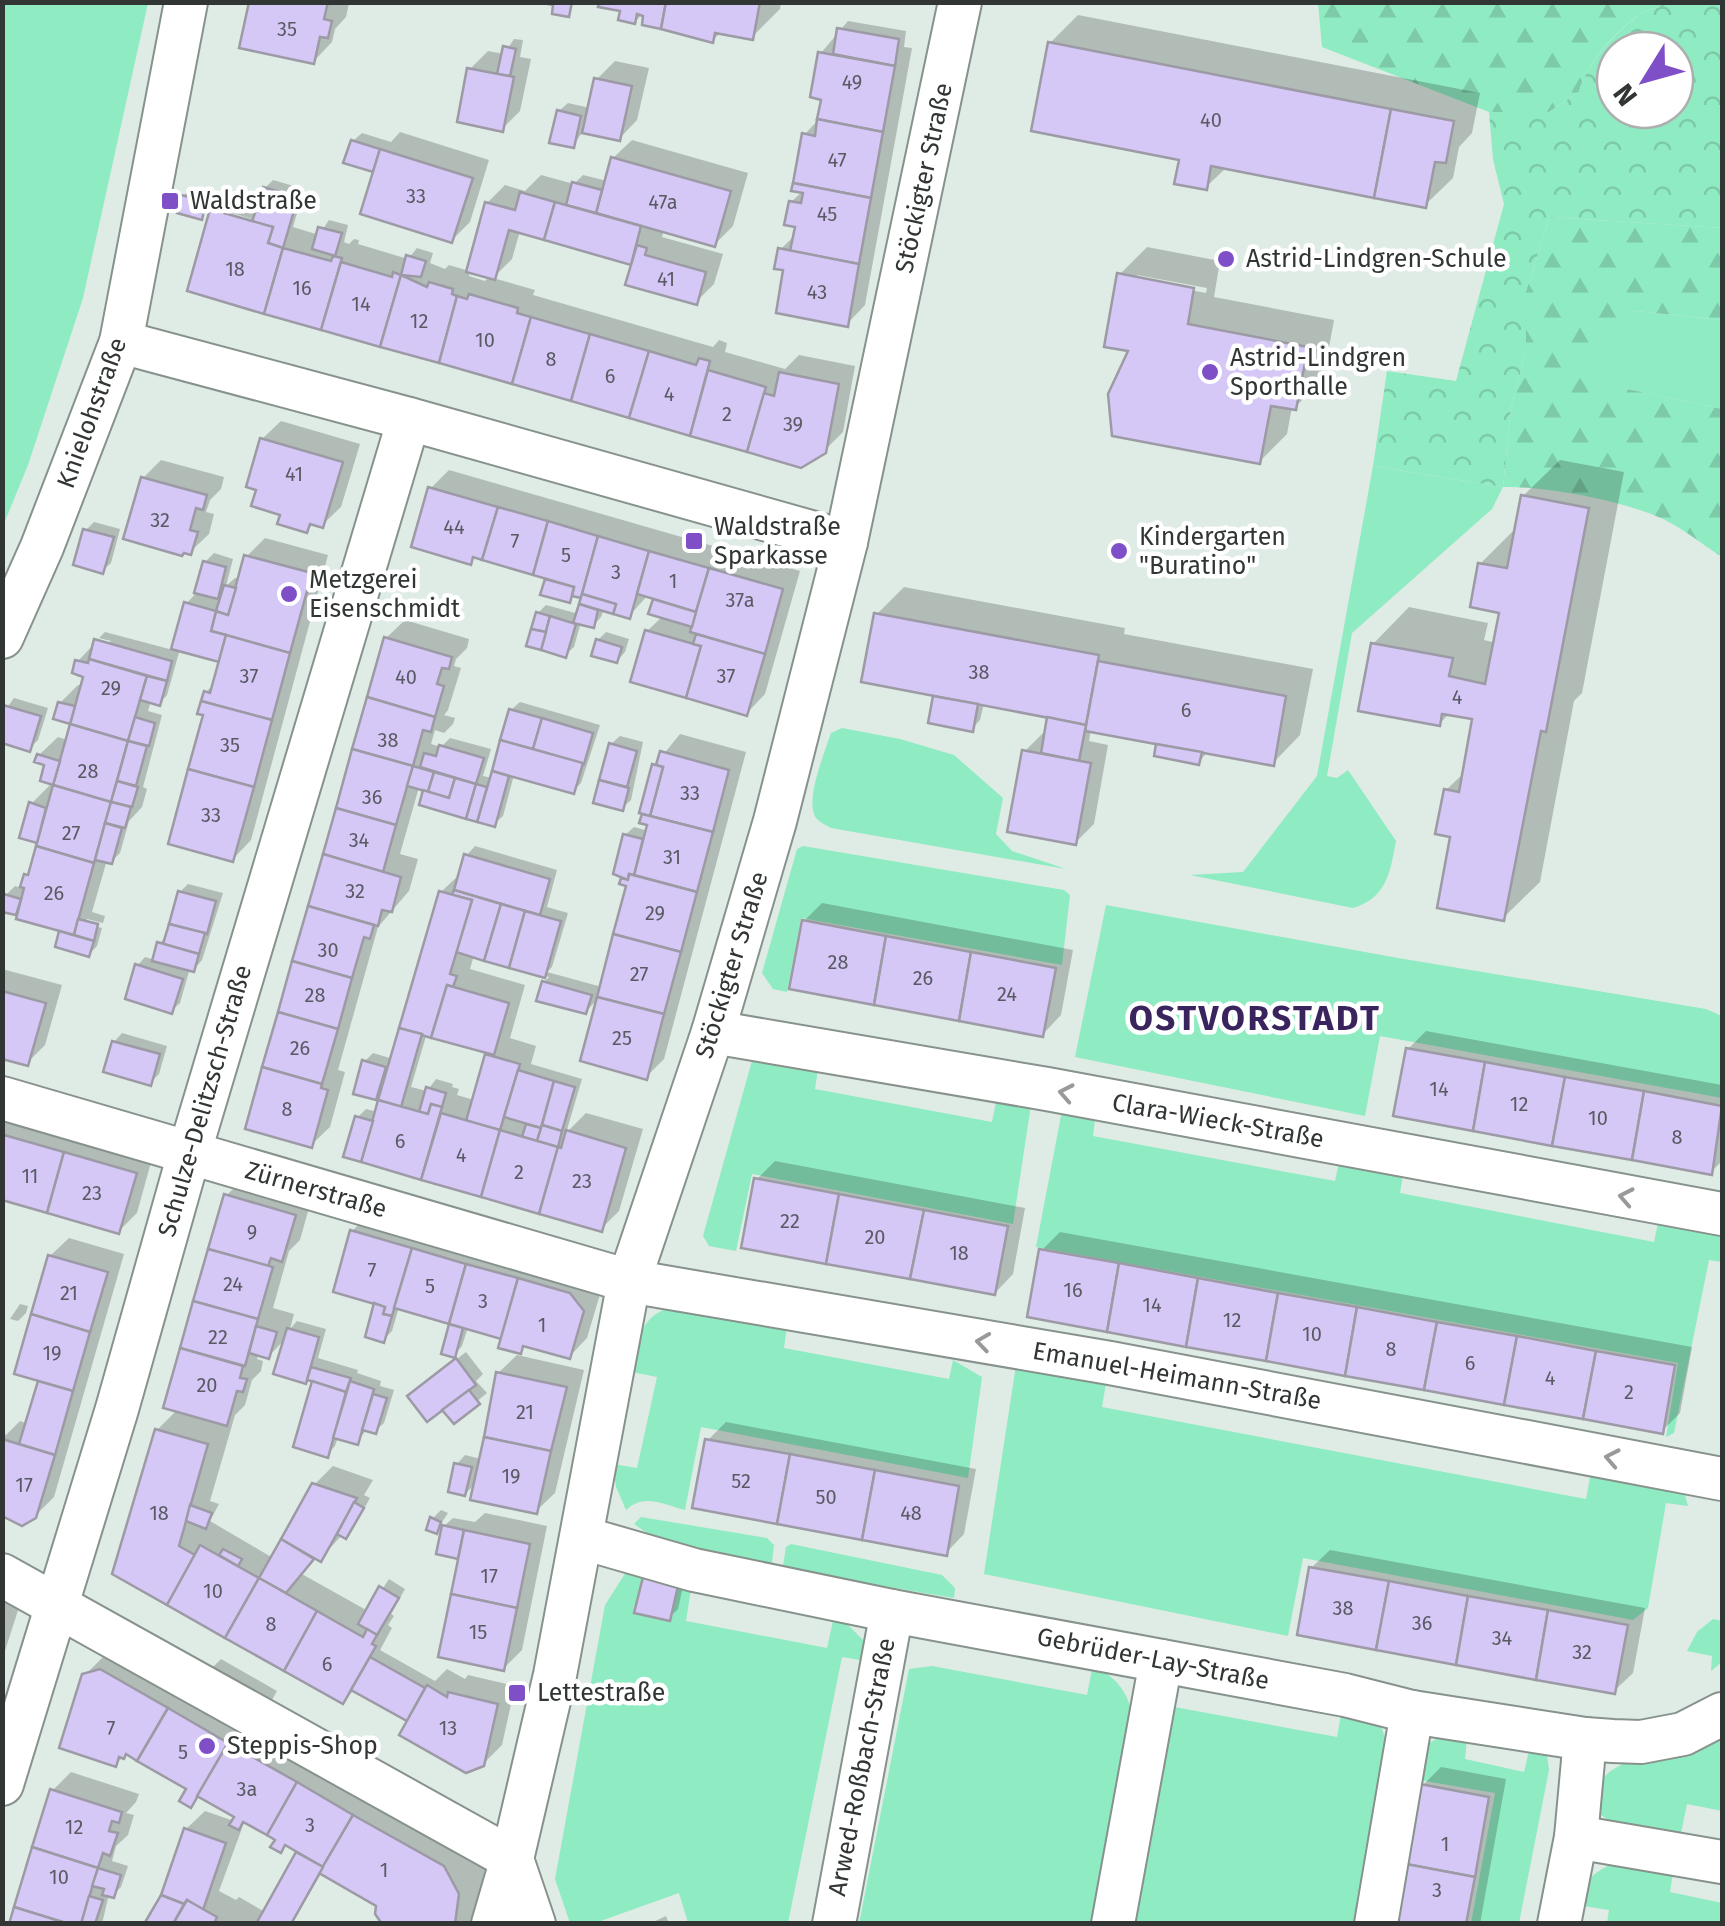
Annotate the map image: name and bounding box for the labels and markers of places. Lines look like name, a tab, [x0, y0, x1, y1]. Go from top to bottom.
place label: Waldstraße	[190, 186, 317, 216]
marker: Waldstraße	[159, 190, 181, 212]
place label: Astrid-Lindgren-Schule	[1246, 244, 1507, 274]
marker: Astrid-Lindgren-Schule	[1215, 248, 1237, 270]
place label: Astrid-Lindgren Sporthalle	[1230, 343, 1406, 402]
marker: Astrid-Lindgren Sporthalle	[1199, 361, 1221, 383]
place label: Waldstraße Sparkasse	[714, 512, 841, 571]
place label: Kindergarten "Buratino"	[1139, 522, 1286, 581]
marker: Waldstraße Sparkasse	[683, 530, 705, 552]
marker: Kindergarten "Buratino"	[1108, 540, 1130, 562]
place label: Metzgerei Eisenschmidt	[309, 565, 461, 624]
marker: Metzgerei Eisenschmidt	[278, 583, 300, 605]
place label: Lettestraße	[537, 1678, 665, 1708]
marker: Lettestraße	[506, 1682, 528, 1704]
place label: Steppis-Shop	[227, 1731, 378, 1761]
marker: Steppis-Shop	[196, 1735, 218, 1757]

